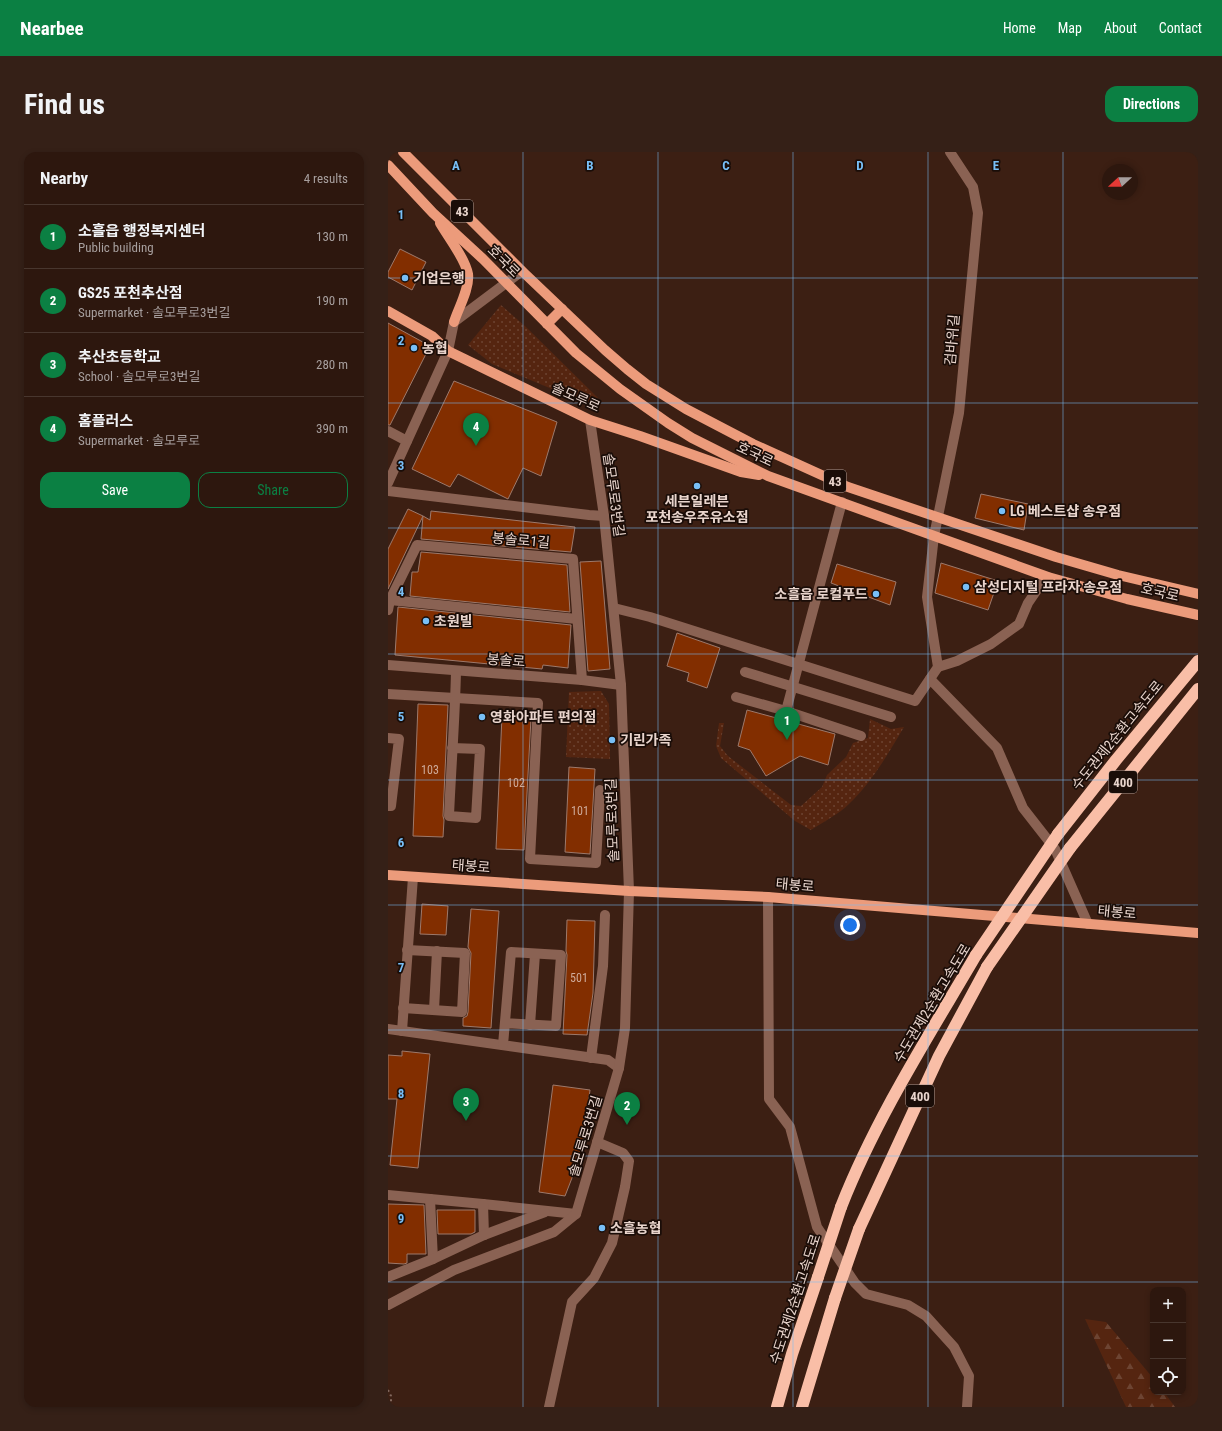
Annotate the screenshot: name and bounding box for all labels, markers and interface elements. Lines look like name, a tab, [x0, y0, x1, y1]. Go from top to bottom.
text: Nearbee	[20, 17, 84, 40]
text: Home	[1003, 20, 1036, 36]
text: Map	[1058, 20, 1082, 36]
text: About	[1104, 20, 1137, 36]
text: Contact	[1159, 20, 1202, 36]
button: Directions	[1105, 86, 1198, 122]
text: Find us	[24, 88, 105, 121]
text: A	[452, 158, 460, 173]
text: B	[586, 158, 594, 173]
text: C	[722, 158, 730, 173]
text: D	[856, 158, 864, 173]
text: E	[993, 158, 1000, 173]
north arrow	[1102, 164, 1138, 200]
text: Nearby	[40, 168, 88, 188]
text: 4 results	[304, 171, 348, 186]
road number: 43	[451, 200, 473, 222]
text: 1	[398, 207, 404, 222]
text: 소흘읍 행정복지센터	[78, 222, 206, 240]
text: 1	[50, 229, 56, 244]
text: 130 m	[316, 229, 348, 244]
text: Public building	[78, 240, 154, 255]
street label: 호국로	[485, 242, 523, 280]
place label: 기업은행	[413, 270, 465, 286]
marker: 기업은행	[400, 273, 410, 283]
text: GS25 포천추산점	[78, 284, 183, 302]
text: 2	[50, 293, 56, 308]
text: 190 m	[316, 293, 348, 308]
text: Supermarket · 솔모루로3번길	[78, 305, 230, 320]
street label: 검바위길	[942, 314, 962, 366]
text: 2	[398, 333, 405, 348]
place label: 농협	[422, 340, 448, 356]
marker: 농협	[409, 343, 419, 353]
text: 추산초등학교	[78, 348, 161, 366]
text: 3	[50, 357, 56, 372]
text: 280 m	[316, 357, 348, 372]
text: School · 솔모루로3번길	[78, 369, 200, 384]
street label: 솔모루로	[549, 379, 603, 415]
text: 홈플러스	[78, 412, 133, 430]
pin: 4	[463, 413, 489, 446]
text: 4	[50, 421, 56, 436]
text: 390 m	[316, 421, 348, 436]
text: Supermarket · 솔모루로	[78, 433, 200, 448]
street label: 호국로	[734, 439, 776, 469]
street label: 솔모루로3번길	[600, 452, 628, 538]
text: 3	[398, 458, 404, 473]
road number: 43	[824, 470, 846, 492]
button: Save	[40, 472, 190, 508]
button: Share	[198, 472, 348, 508]
marker: 세븐일레븐 포천송우주유소점	[692, 481, 702, 491]
place label: 세븐일레븐 포천송우주유소점	[645, 493, 749, 525]
place label: LG 베스트샵 송우점	[1010, 503, 1121, 519]
marker: LG 베스트샵 송우점	[997, 506, 1007, 516]
street label: 봉솔로1길	[491, 529, 551, 551]
place label: 삼성디지털 프라자 송우점	[974, 579, 1122, 595]
street label: 호국로	[1139, 580, 1181, 604]
marker: 삼성디지털 프라자 송우점	[961, 582, 971, 592]
text: 4	[398, 584, 405, 599]
place label: 소흘읍 로컬푸드	[775, 586, 868, 602]
marker: 소흘읍 로컬푸드	[871, 589, 881, 599]
place label: 초원빌	[434, 613, 473, 629]
marker: 초원빌	[421, 616, 431, 626]
street label: 봉솔로	[486, 651, 526, 669]
street label: 수도권제2순환고속도로	[1068, 677, 1166, 793]
pin: 1	[774, 707, 800, 740]
text: 5	[398, 709, 405, 724]
place label: 영화아파트 편의점	[490, 709, 596, 725]
marker: 영화아파트 편의점	[477, 712, 487, 722]
place label: 기린가족	[620, 732, 672, 748]
marker: 기린가족	[607, 735, 617, 745]
house number: 103	[421, 763, 439, 777]
road number: 400	[1109, 771, 1137, 793]
house number: 102	[507, 776, 525, 790]
street label: 솔모루로3번길	[603, 778, 621, 862]
house number: 101	[571, 804, 589, 818]
text: 6	[398, 835, 405, 850]
street label: 태봉로	[451, 857, 491, 875]
street label: 태봉로	[775, 875, 815, 895]
street label: 태봉로	[1097, 902, 1137, 922]
your location	[840, 915, 860, 935]
street label: 수도권제2순환고속도로	[890, 941, 974, 1065]
text: 7	[398, 960, 405, 975]
house number: 501	[570, 971, 588, 985]
road number: 400	[906, 1085, 934, 1107]
text: 8	[398, 1086, 404, 1101]
pin: 3	[453, 1088, 479, 1121]
pin: 2	[614, 1092, 640, 1125]
street label: 솔모루로3번길	[565, 1093, 605, 1179]
text: 9	[398, 1211, 404, 1226]
place label: 소흘농협	[610, 1220, 662, 1236]
marker: 소흘농협	[597, 1223, 607, 1233]
street label: 수도권제2순환고속도로	[766, 1232, 824, 1366]
map controls	[1150, 1287, 1186, 1395]
button: +	[1150, 1287, 1186, 1323]
button: −	[1150, 1323, 1186, 1359]
button: locate	[1150, 1359, 1186, 1395]

